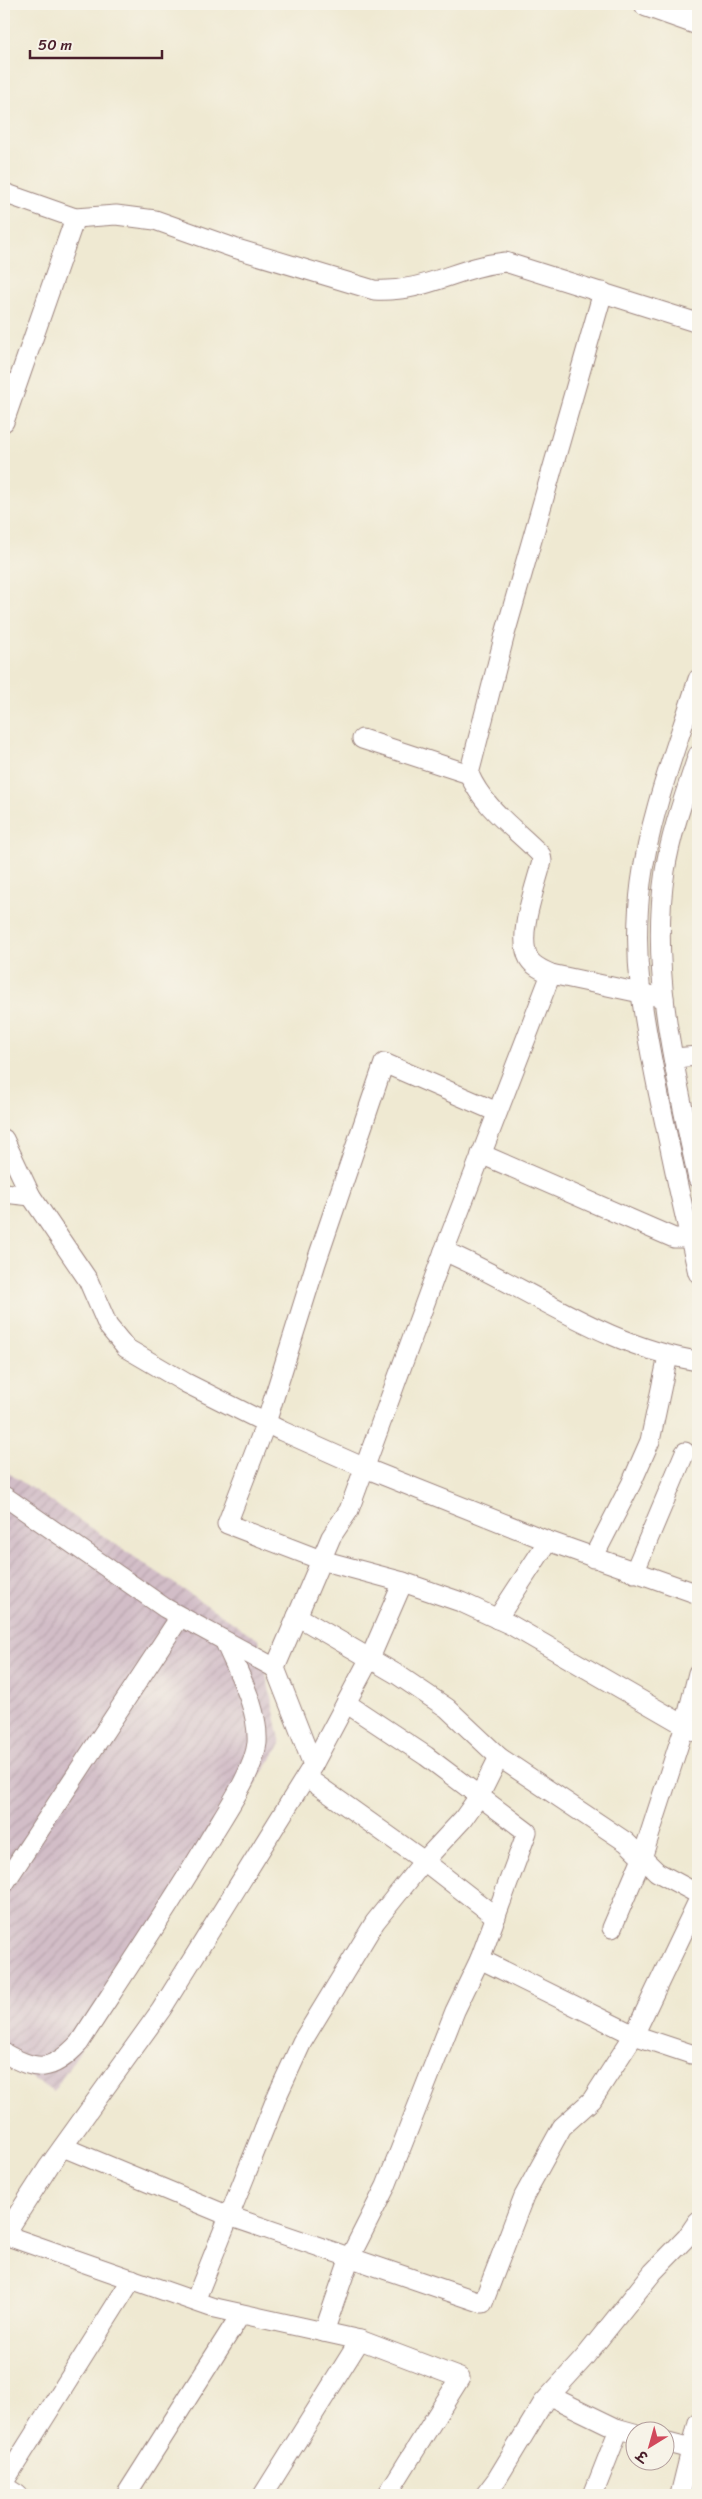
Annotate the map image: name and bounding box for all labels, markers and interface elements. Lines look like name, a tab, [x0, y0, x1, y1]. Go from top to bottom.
scale bar	[30, 28, 162, 60]
text: 50 m	[38, 32, 73, 58]
north arrow	[624, 2422, 674, 2472]
text: उ	[630, 2442, 655, 2470]

